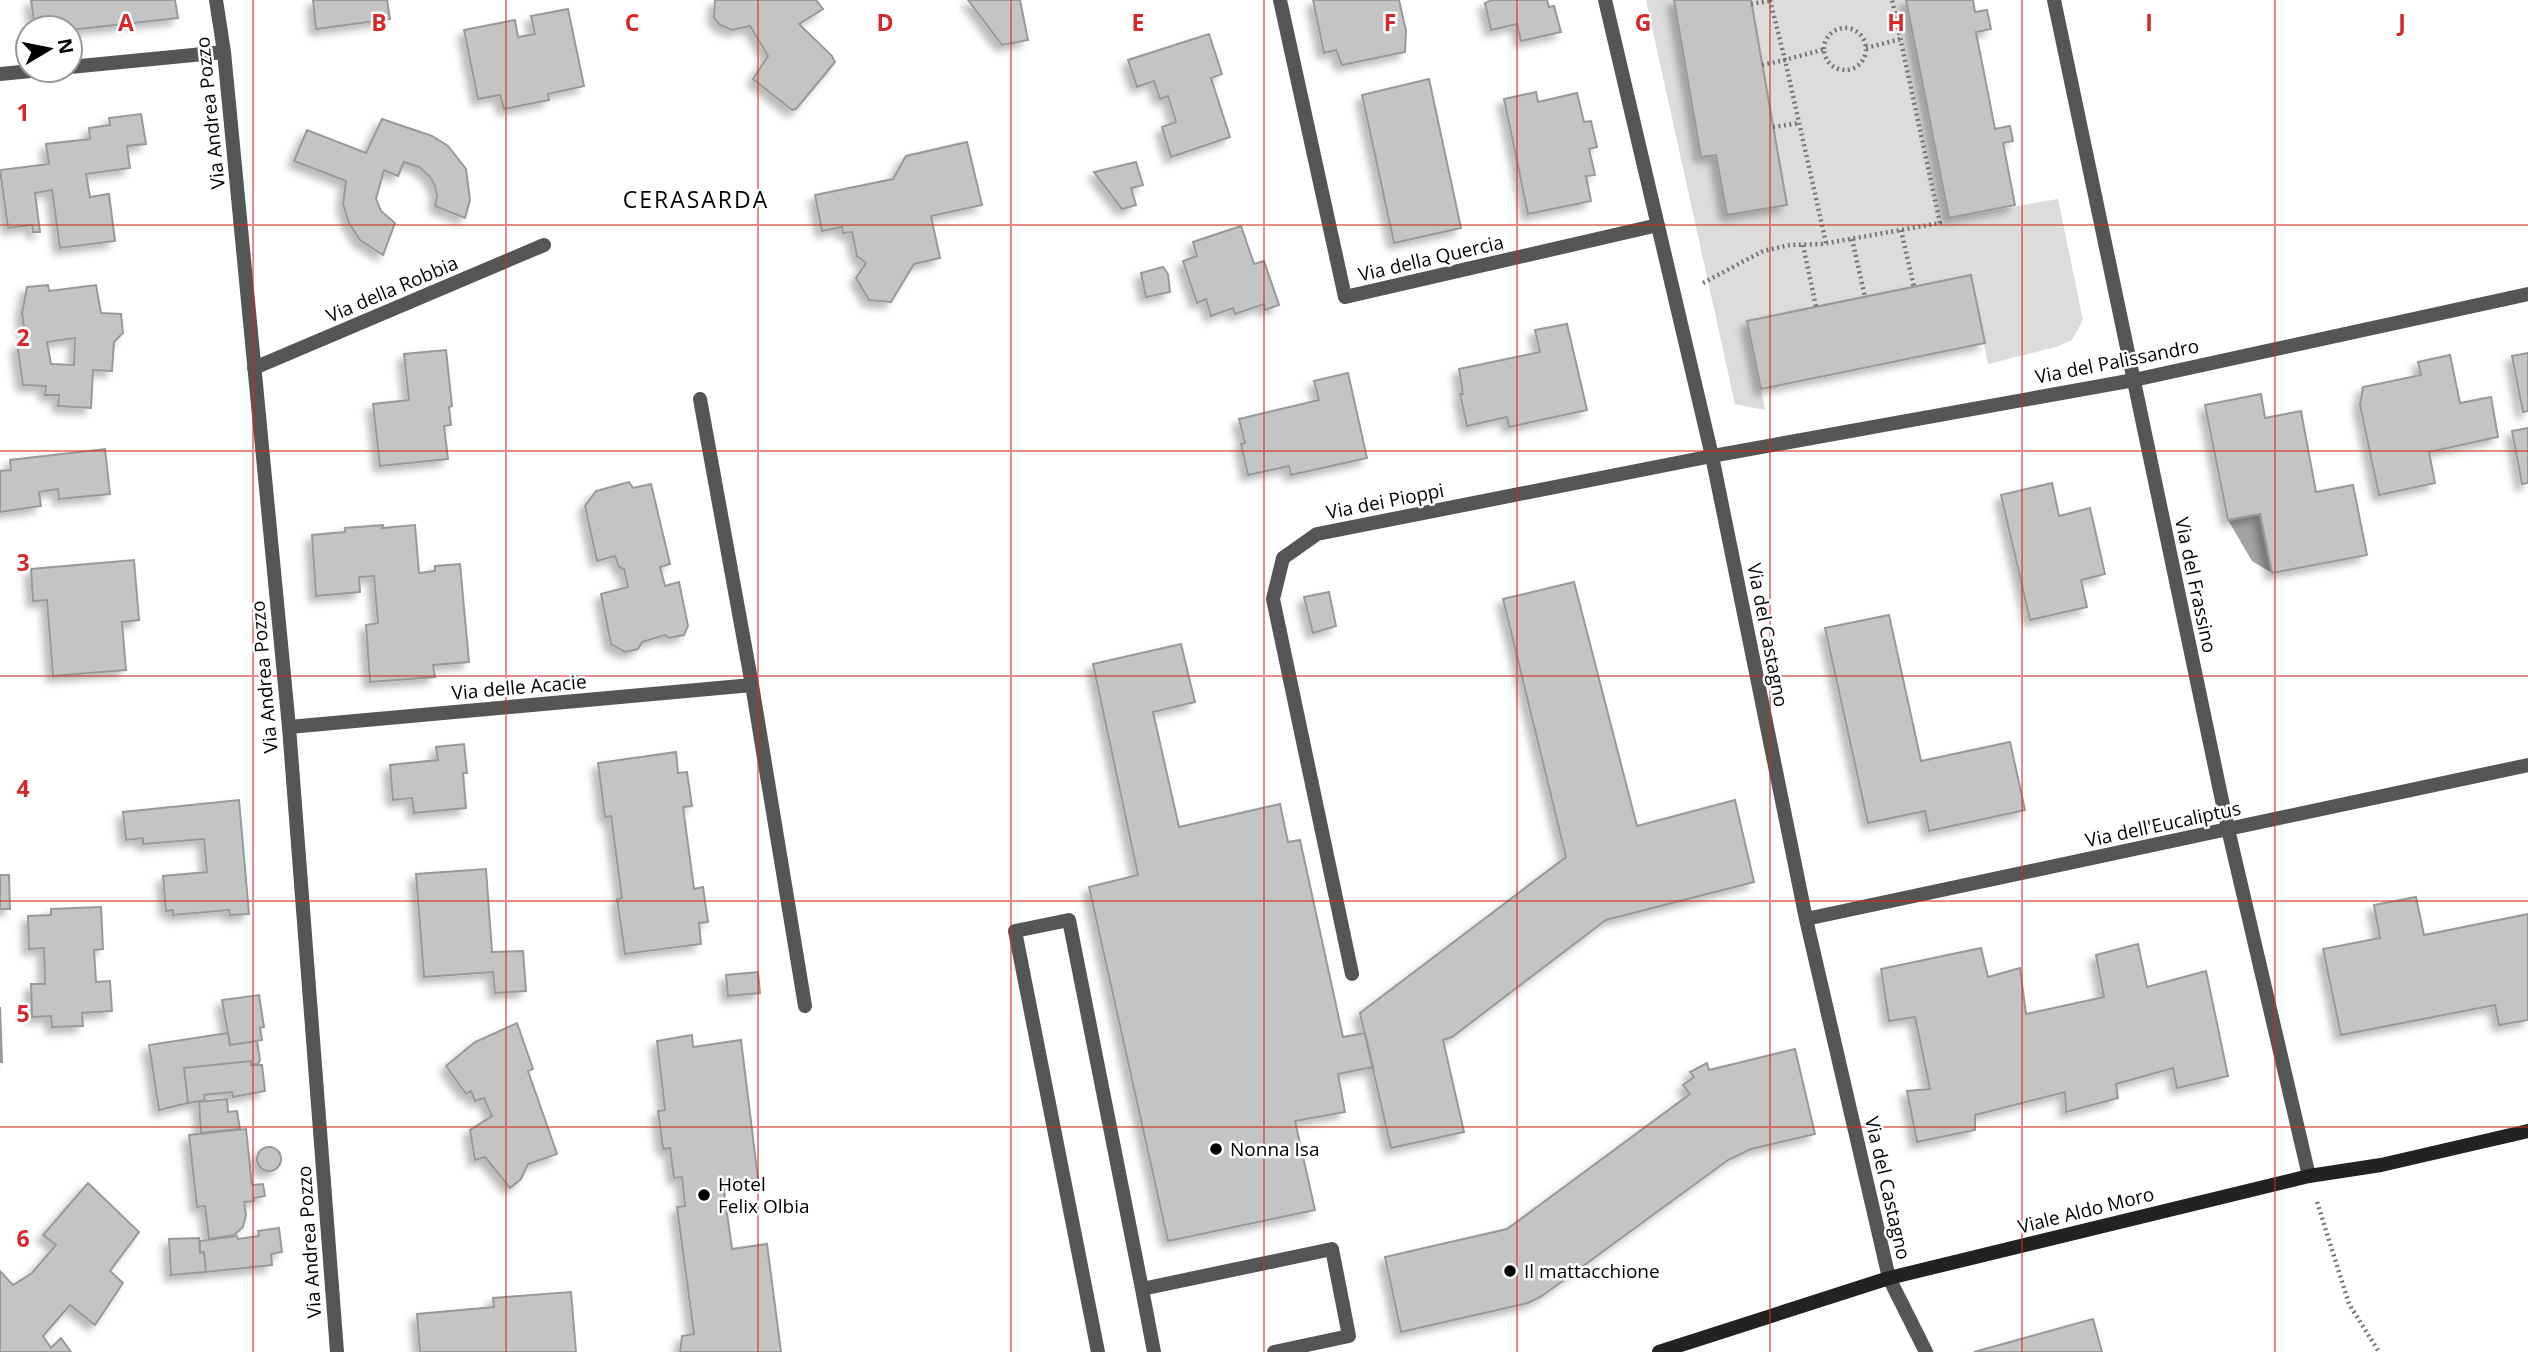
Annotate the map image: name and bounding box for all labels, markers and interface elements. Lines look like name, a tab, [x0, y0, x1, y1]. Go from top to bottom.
text: A	[118, 6, 134, 38]
text: B	[371, 6, 387, 38]
text: C	[625, 6, 639, 38]
text: D	[876, 6, 894, 38]
text: E	[1132, 6, 1144, 38]
text: F	[1384, 6, 1396, 38]
text: G	[1635, 6, 1651, 38]
text: H	[1887, 6, 1905, 38]
text: I	[2145, 6, 2153, 38]
text: J	[2396, 6, 2406, 38]
north arrow	[14, 14, 84, 84]
text: N	[52, 36, 80, 56]
street label: Via Andrea Pozzo	[189, 36, 231, 190]
text: 1	[16, 96, 30, 128]
district label: CERASARDA	[623, 183, 769, 215]
street label: Via della Quercia	[1356, 229, 1506, 287]
street label: Via della Robbia	[322, 250, 462, 328]
text: 2	[16, 321, 30, 353]
street label: Via del Palissandro	[2033, 332, 2201, 390]
street label: Via dei Pioppi	[1324, 477, 1446, 525]
street label: Via del Frassino	[2169, 515, 2223, 655]
text: 3	[16, 546, 30, 578]
street label: Via del Castagno	[1741, 561, 1795, 709]
street label: Via Andrea Pozzo	[244, 600, 284, 754]
street label: Via delle Acacie	[450, 668, 588, 706]
text: 4	[16, 772, 30, 804]
street label: Via dell'Eucaliptus	[2083, 795, 2243, 853]
text: 5	[16, 997, 30, 1029]
street label: Via del Castagno	[1859, 1114, 1917, 1262]
place label: Nonna Isa	[1230, 1136, 1319, 1162]
marker: Nonna Isa	[1208, 1141, 1224, 1157]
street label: Via Andrea Pozzo	[291, 1165, 327, 1319]
place label: Hotel Felix Olbia	[718, 1171, 810, 1219]
street label: Viale Aldo Moro	[2015, 1180, 2157, 1240]
marker: Hotel Felix Olbia	[696, 1187, 712, 1203]
text: 6	[16, 1222, 30, 1254]
place label: Il mattacchione	[1524, 1258, 1660, 1284]
marker: Il mattacchione	[1502, 1263, 1518, 1279]

